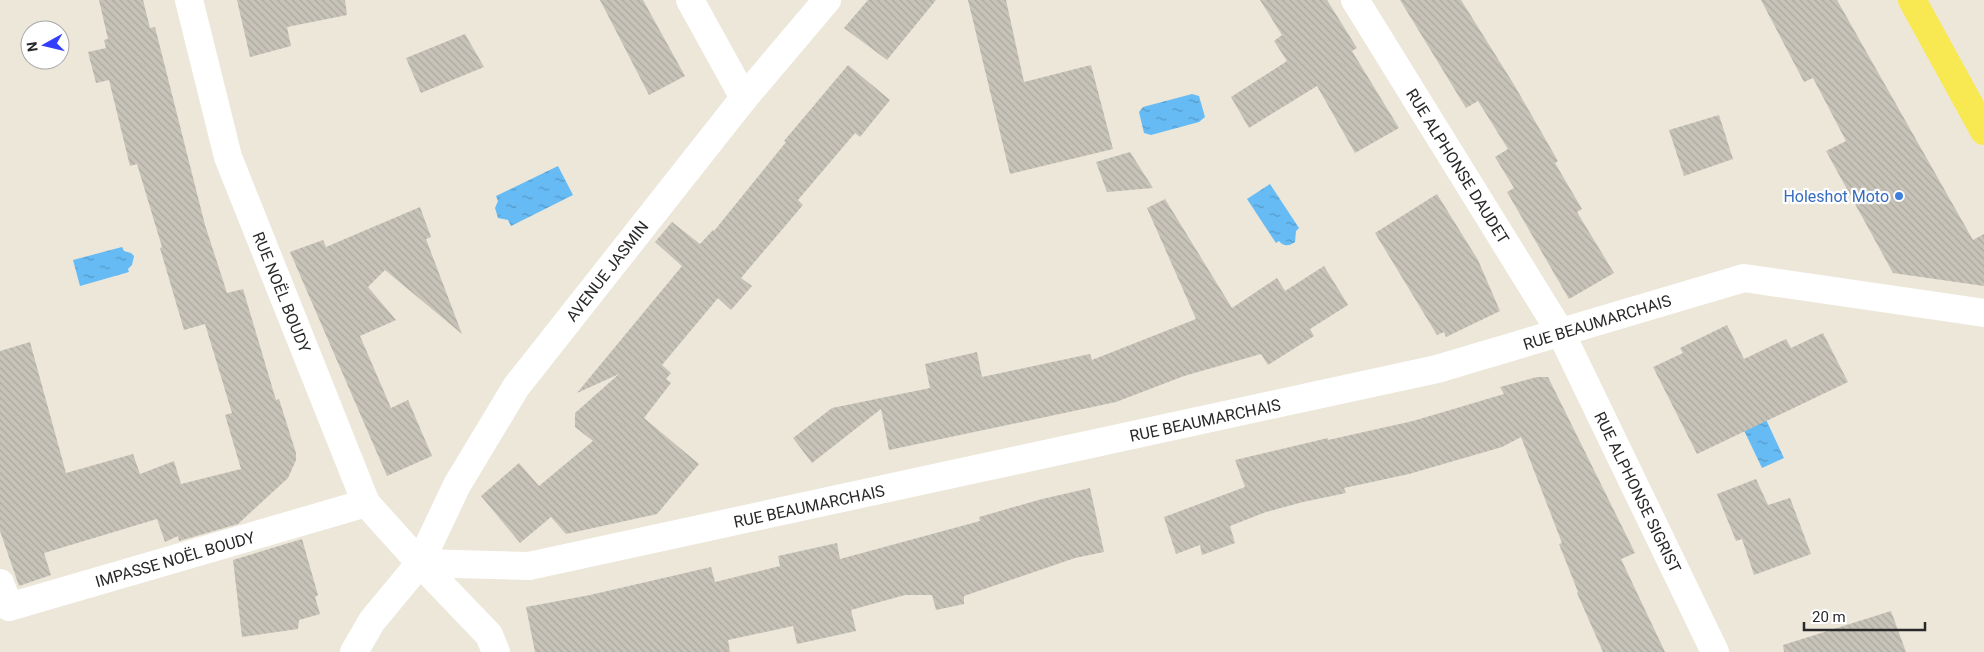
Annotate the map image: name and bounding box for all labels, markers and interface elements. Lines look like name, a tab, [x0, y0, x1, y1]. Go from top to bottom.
north arrow	[20, 20, 70, 70]
text: N	[24, 41, 41, 53]
street label: RUE ALPHONSE DAUDET	[1402, 85, 1513, 248]
place label: Holeshot Moto	[1783, 187, 1889, 206]
marker: Holeshot Moto	[1893, 190, 1905, 202]
street label: AVENUE JASMIN	[562, 217, 653, 325]
street label: RUE NOËL BOUDY	[249, 229, 315, 356]
street label: RUE BEAUMARCHAIS	[1521, 291, 1673, 354]
street label: RUE BEAUMARCHAIS	[1128, 395, 1282, 446]
street label: RUE ALPHONSE SIGRIST	[1590, 409, 1685, 576]
street label: RUE BEAUMARCHAIS	[732, 481, 886, 532]
street label: IMPASSE NOËL BOUDY	[93, 527, 257, 591]
scale bar	[1804, 600, 1925, 632]
text: 20 m	[1812, 608, 1846, 626]

